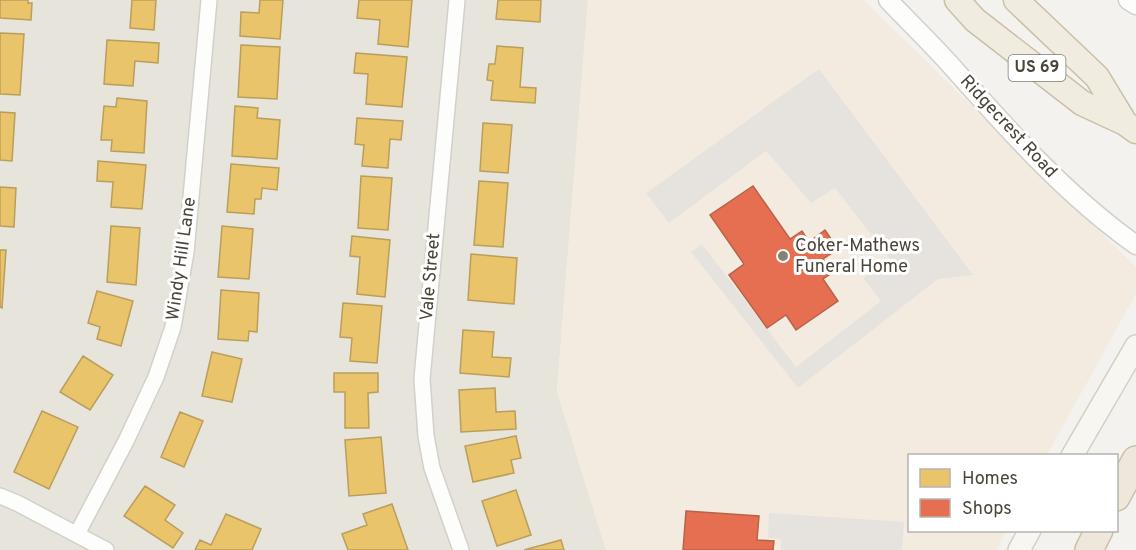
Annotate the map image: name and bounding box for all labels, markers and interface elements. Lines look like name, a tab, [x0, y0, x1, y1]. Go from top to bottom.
road number: US 69	[1008, 55, 1066, 81]
street label: Ridgecrest Road	[954, 71, 1062, 183]
street label: Windy Hill Lane	[162, 196, 202, 322]
street label: Vale Street	[416, 232, 446, 322]
place label: Coker-Mathews Funeral Home	[795, 235, 920, 279]
marker: Coker-Mathews Funeral Home	[776, 249, 790, 263]
legend	[908, 454, 1118, 532]
text: Homes	[962, 468, 1018, 491]
text: Shops	[962, 498, 1012, 521]

